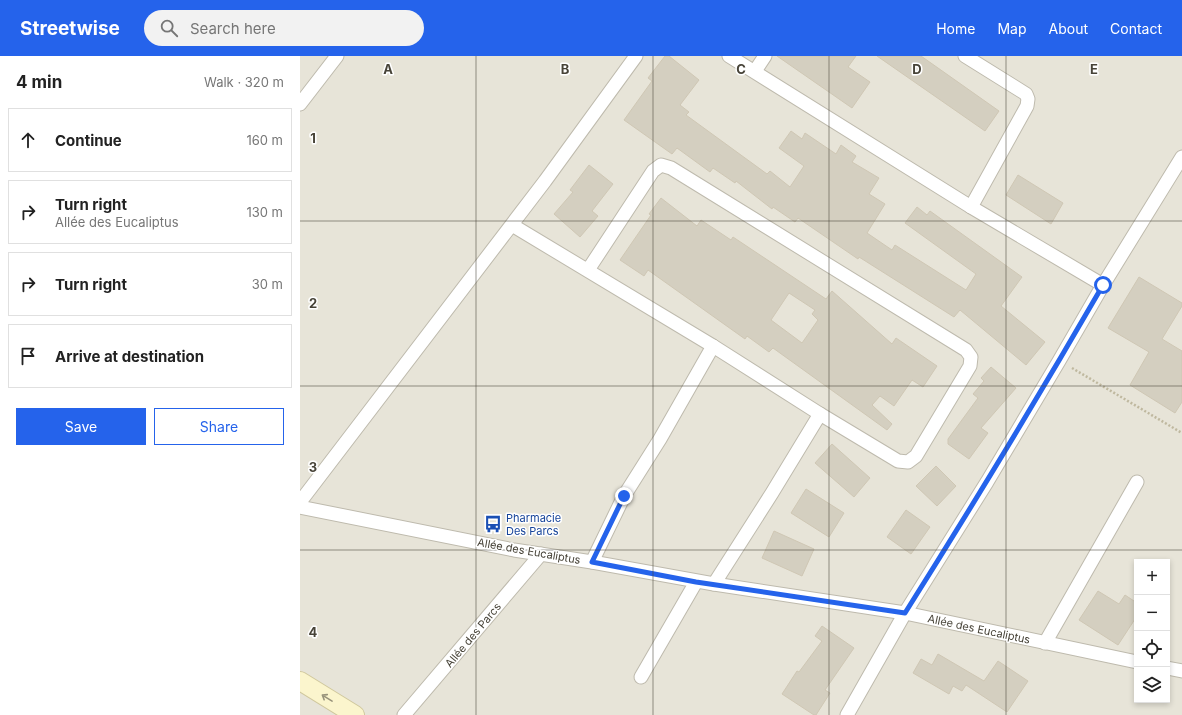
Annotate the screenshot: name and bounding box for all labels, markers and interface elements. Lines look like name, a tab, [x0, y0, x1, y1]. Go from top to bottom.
search box	[144, 10, 424, 46]
text: Streetwise	[20, 17, 120, 40]
icon: search	[158, 17, 180, 39]
text: Search here	[190, 19, 276, 38]
text: Home	[936, 20, 975, 37]
text: Map	[997, 20, 1027, 37]
text: About	[1049, 20, 1088, 37]
text: Contact	[1110, 20, 1162, 37]
text: A	[383, 61, 393, 77]
text: B	[561, 61, 570, 77]
text: C	[736, 61, 746, 77]
text: D	[912, 61, 922, 77]
text: E	[1090, 61, 1098, 77]
text: 4 min	[16, 72, 62, 92]
text: Walk · 320 m	[204, 74, 284, 90]
icon: ahead	[17, 129, 39, 151]
text: 1	[310, 130, 316, 146]
text: Continue	[55, 131, 122, 150]
text: 160 m	[246, 132, 283, 148]
text: Turn right	[55, 195, 127, 214]
icon: right	[17, 201, 39, 223]
text: 130 m	[246, 204, 283, 220]
text: Allée des Eucaliptus	[55, 214, 179, 230]
icon: right	[17, 273, 39, 295]
text: Turn right	[55, 275, 127, 294]
text: 30 m	[252, 276, 283, 292]
route start	[1094, 276, 1112, 294]
text: 2	[309, 295, 317, 311]
icon: arrive	[17, 345, 39, 367]
text: Arrive at destination	[55, 347, 204, 366]
button: Save	[16, 408, 146, 445]
button: Share	[154, 408, 284, 445]
text: 3	[309, 459, 317, 475]
route end	[615, 487, 633, 505]
place label: Pharmacie Des Parcs	[506, 511, 561, 538]
bus stop icon: Pharmacie Des Parcs	[483, 514, 503, 534]
street label: Allée des Eucaliptus	[476, 535, 582, 567]
map controls	[1134, 559, 1170, 703]
button: +	[1134, 559, 1170, 595]
button: −	[1134, 595, 1170, 631]
street label: Allée des Parcs	[442, 600, 504, 670]
street label: Allée des Eucaliptus	[926, 611, 1032, 647]
text: 4	[309, 624, 318, 640]
button: locate	[1134, 631, 1170, 667]
button: layers	[1134, 667, 1170, 703]
one-way arrow	[322, 694, 333, 702]

